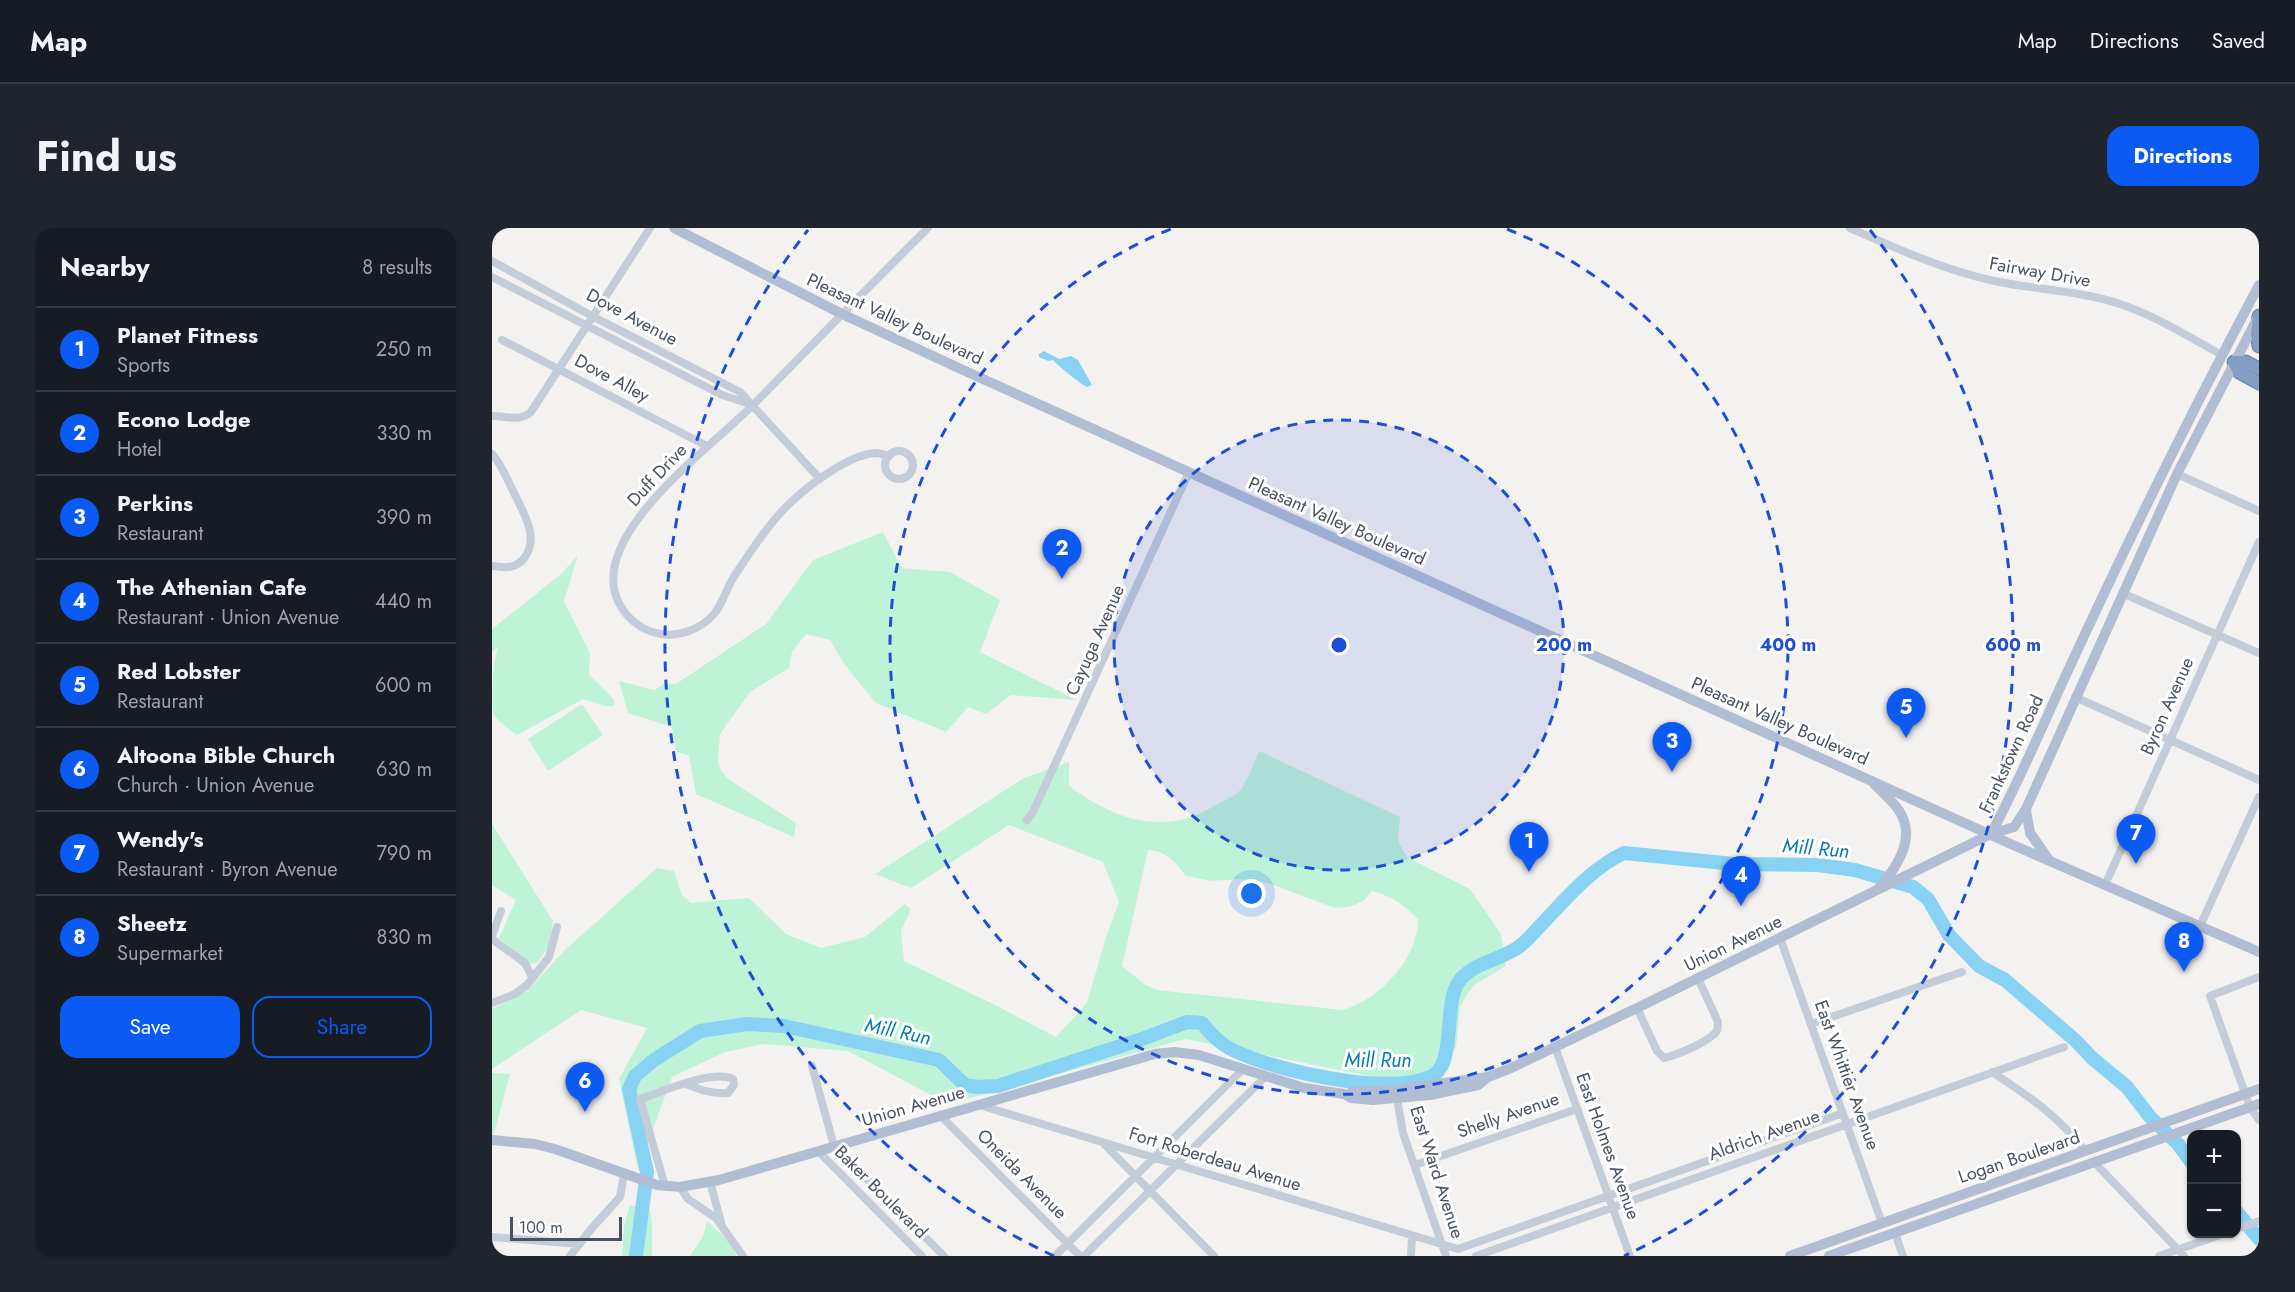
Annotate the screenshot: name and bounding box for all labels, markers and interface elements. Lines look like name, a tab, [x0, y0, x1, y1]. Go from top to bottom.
text: Map	[30, 21, 87, 62]
text: Map	[2018, 26, 2057, 56]
text: Directions	[2090, 26, 2179, 56]
text: Saved	[2212, 26, 2265, 56]
text: Find us	[36, 126, 177, 187]
button: Directions	[2107, 126, 2259, 186]
text: Nearby	[60, 248, 149, 286]
street label: Fairway Drive	[1987, 250, 2093, 294]
text: 8 results	[362, 253, 432, 282]
street label: Pleasant Valley Boulevard	[803, 267, 987, 371]
street label: Dove Avenue	[582, 282, 682, 352]
text: Planet Fitness	[117, 319, 258, 351]
text: 1	[74, 335, 85, 364]
text: 250 m	[376, 335, 432, 364]
street label: Dove Alley	[570, 347, 654, 409]
text: Sports	[117, 351, 170, 380]
text: Econo Lodge	[117, 403, 251, 435]
text: 2	[73, 419, 86, 448]
text: 330 m	[377, 419, 432, 448]
text: Hotel	[117, 435, 162, 464]
street label: Duff Drive	[621, 438, 693, 512]
street label: Pleasant Valley Boulevard	[1244, 470, 1430, 572]
text: Perkins	[117, 487, 193, 519]
text: 3	[73, 503, 86, 532]
text: 390 m	[376, 503, 432, 532]
text: Restaurant	[117, 519, 203, 548]
pin: 2	[1042, 530, 1082, 579]
text: The Athenian Cafe	[117, 571, 307, 603]
street label: Cayuga Avenue	[1059, 581, 1131, 699]
text: 4	[73, 587, 86, 616]
text: 440 m	[375, 587, 432, 616]
text: Restaurant · Union Avenue	[117, 603, 339, 632]
text: 200 m	[1536, 632, 1592, 658]
text: 400 m	[1760, 632, 1816, 658]
text: 600 m	[1985, 632, 2041, 658]
centre of rings	[1329, 635, 1349, 655]
street label: Byron Avenue	[2134, 653, 2200, 759]
text: Red Lobster	[117, 655, 241, 687]
street label: Pleasant Valley Boulevard	[1687, 670, 1873, 772]
text: 5	[73, 671, 86, 700]
text: 600 m	[375, 671, 432, 700]
text: Restaurant	[117, 687, 203, 716]
pin: 5	[1886, 688, 1926, 738]
street label: Frankstown Road	[1972, 691, 2050, 817]
pin: 3	[1652, 722, 1692, 772]
text: Altoona Bible Church	[117, 739, 335, 771]
text: 6	[73, 755, 86, 784]
text: 630 m	[376, 755, 432, 784]
text: Church · Union Avenue	[117, 771, 314, 800]
pin: 7	[2116, 814, 2156, 864]
pin: 1	[1510, 822, 1548, 872]
text: Wendy's	[117, 823, 204, 855]
water label: Mill Run	[1781, 831, 1851, 866]
text: 7	[73, 839, 86, 868]
text: 790 m	[376, 839, 432, 868]
text: Restaurant · Byron Avenue	[117, 855, 338, 884]
pin: 4	[1722, 856, 1760, 906]
your location	[1237, 879, 1266, 908]
text: Sheetz	[117, 907, 187, 939]
street label: Union Avenue	[1680, 908, 1786, 978]
pin: 8	[2164, 922, 2204, 972]
text: 8	[73, 923, 86, 952]
text: 830 m	[377, 923, 432, 952]
text: Supermarket	[117, 939, 223, 968]
button: Save	[60, 996, 240, 1058]
button: Share	[252, 996, 432, 1058]
street label: East Whittier Avenue	[1808, 996, 1886, 1154]
water label: Mill Run	[862, 1010, 934, 1053]
water label: Mill Run	[1345, 1046, 1411, 1075]
pin: 6	[566, 1062, 604, 1112]
street label: East Holmes Avenue	[1569, 1069, 1647, 1223]
street label: Union Avenue	[858, 1079, 968, 1133]
street label: Shelly Avenue	[1454, 1085, 1562, 1145]
street label: East Ward Avenue	[1403, 1102, 1471, 1242]
street label: Aldrich Avenue	[1705, 1103, 1823, 1167]
street label: Fort Roberdeau Avenue	[1126, 1120, 1304, 1198]
street label: Oneida Avenue	[971, 1123, 1073, 1225]
street label: Logan Boulevard	[1955, 1124, 2083, 1190]
map controls	[2187, 1130, 2241, 1238]
button: +	[2187, 1130, 2241, 1184]
street label: Baker Boulevard	[828, 1139, 934, 1245]
button: −	[2187, 1184, 2241, 1238]
scale bar	[510, 1214, 622, 1242]
text: 100 m	[519, 1216, 563, 1239]

